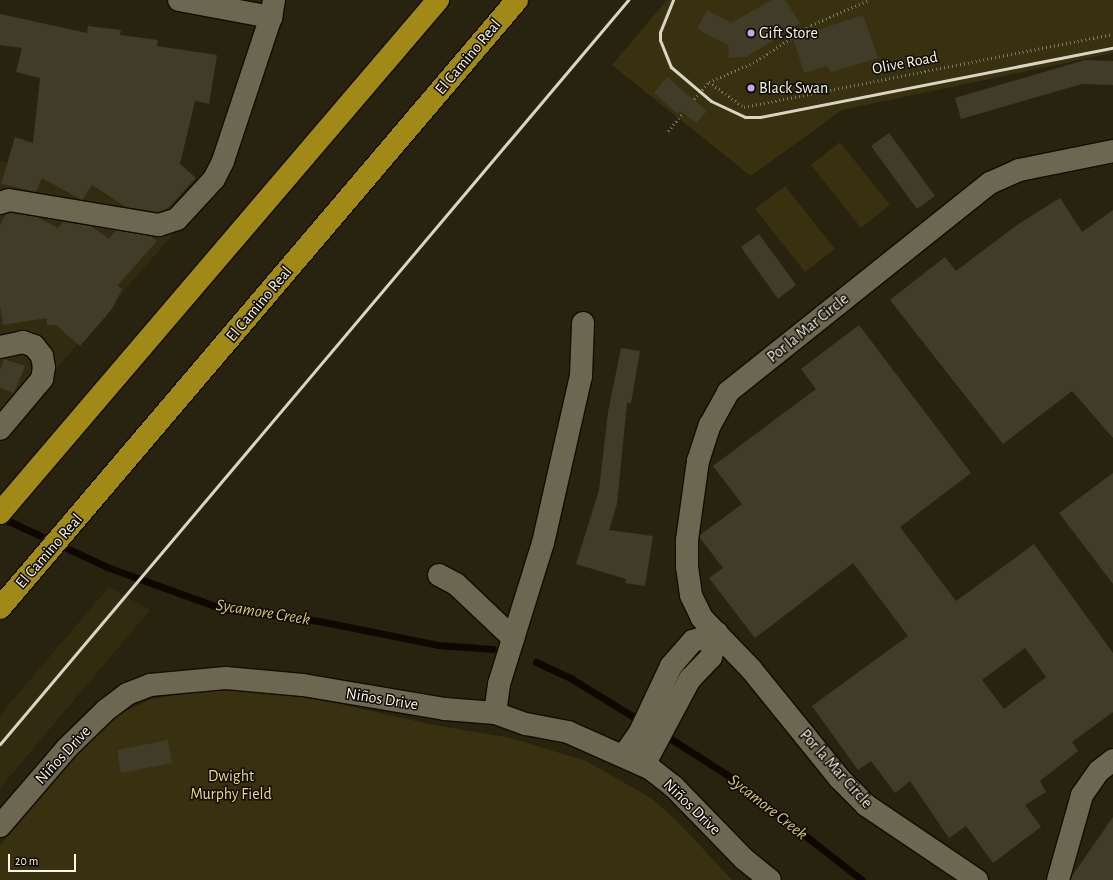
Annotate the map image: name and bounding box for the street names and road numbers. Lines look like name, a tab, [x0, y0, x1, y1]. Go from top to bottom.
street label: El Camino Real	[431, 15, 505, 99]
street label: Olive Road	[871, 47, 939, 79]
street label: El Camino Real	[222, 262, 296, 346]
street label: Por la Mar Circle	[763, 289, 853, 367]
street label: El Camino Real	[11, 510, 87, 592]
street label: Niños Drive	[345, 684, 419, 714]
street label: Niños Drive	[31, 722, 95, 788]
street label: Por la Mar Circle	[796, 726, 876, 812]
street label: Niños Drive	[659, 775, 725, 839]

